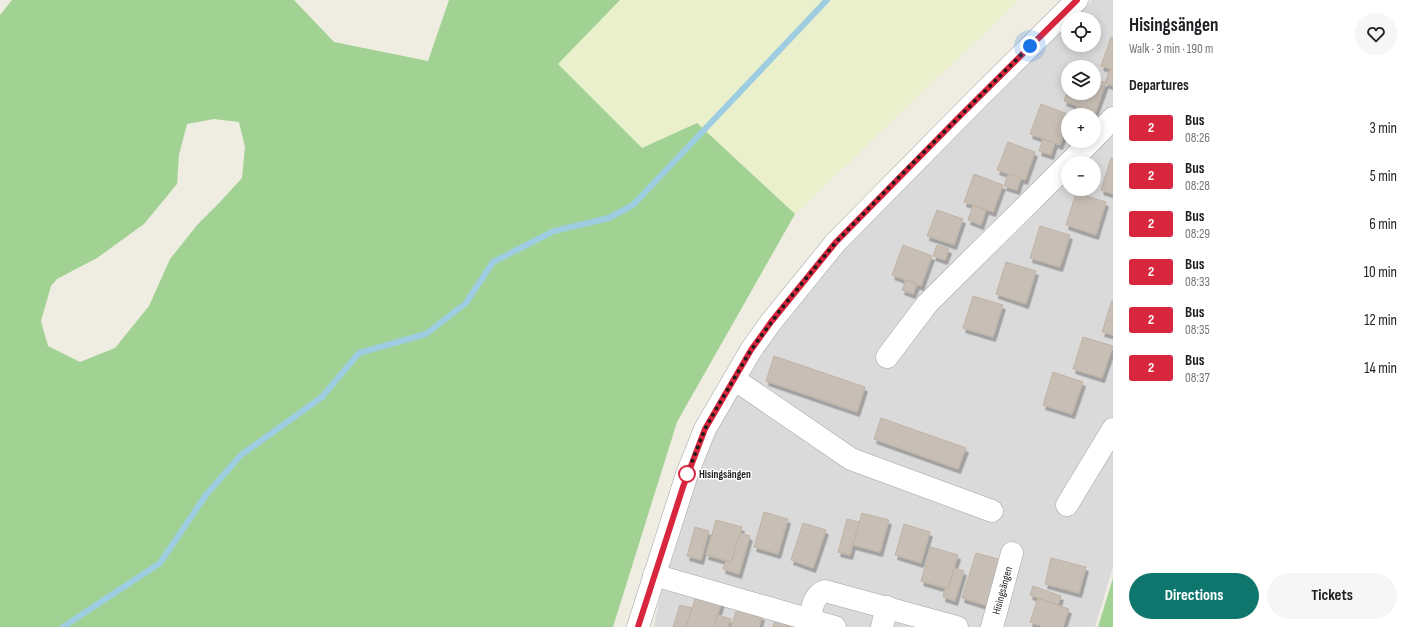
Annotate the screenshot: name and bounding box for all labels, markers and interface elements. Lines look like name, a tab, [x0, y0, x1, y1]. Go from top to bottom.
map controls	[1061, 12, 1101, 196]
button: locate	[1061, 12, 1101, 52]
button: heart	[1355, 13, 1397, 55]
text: Hisingsängen	[1129, 14, 1219, 37]
your location	[1020, 36, 1040, 56]
text: Walk · 3 min · 190 m	[1129, 41, 1213, 57]
button: layers	[1061, 60, 1101, 100]
text: Departures	[1129, 76, 1189, 95]
button: +	[1061, 108, 1101, 148]
text: Bus	[1185, 111, 1204, 130]
text: 2	[1148, 119, 1154, 136]
text: 3 min	[1369, 119, 1397, 138]
text: 08:26	[1185, 130, 1210, 146]
button: −	[1061, 156, 1101, 196]
text: Bus	[1185, 159, 1204, 178]
text: 2	[1148, 167, 1154, 184]
text: 5 min	[1370, 167, 1397, 186]
text: 08:28	[1185, 178, 1210, 194]
text: Bus	[1185, 207, 1204, 226]
text: 2	[1148, 215, 1154, 232]
text: 6 min	[1369, 215, 1397, 234]
text: 08:29	[1185, 226, 1210, 242]
text: Bus	[1185, 255, 1204, 274]
text: 2	[1148, 263, 1154, 280]
text: 10 min	[1364, 263, 1397, 282]
text: 08:33	[1185, 274, 1210, 290]
text: Bus	[1185, 303, 1204, 322]
text: 2	[1148, 311, 1154, 328]
text: 12 min	[1364, 311, 1397, 330]
text: 08:35	[1185, 322, 1210, 338]
text: Bus	[1185, 351, 1204, 370]
text: 2	[1148, 359, 1154, 376]
text: 14 min	[1364, 359, 1397, 378]
text: 08:37	[1185, 370, 1210, 386]
marker: Hisingsängen	[678, 465, 696, 483]
place label: Hisingsängen	[699, 468, 751, 481]
street label: Hisingsängen	[990, 565, 1015, 616]
button: Directions	[1129, 573, 1259, 619]
button: Tickets	[1267, 573, 1397, 619]

